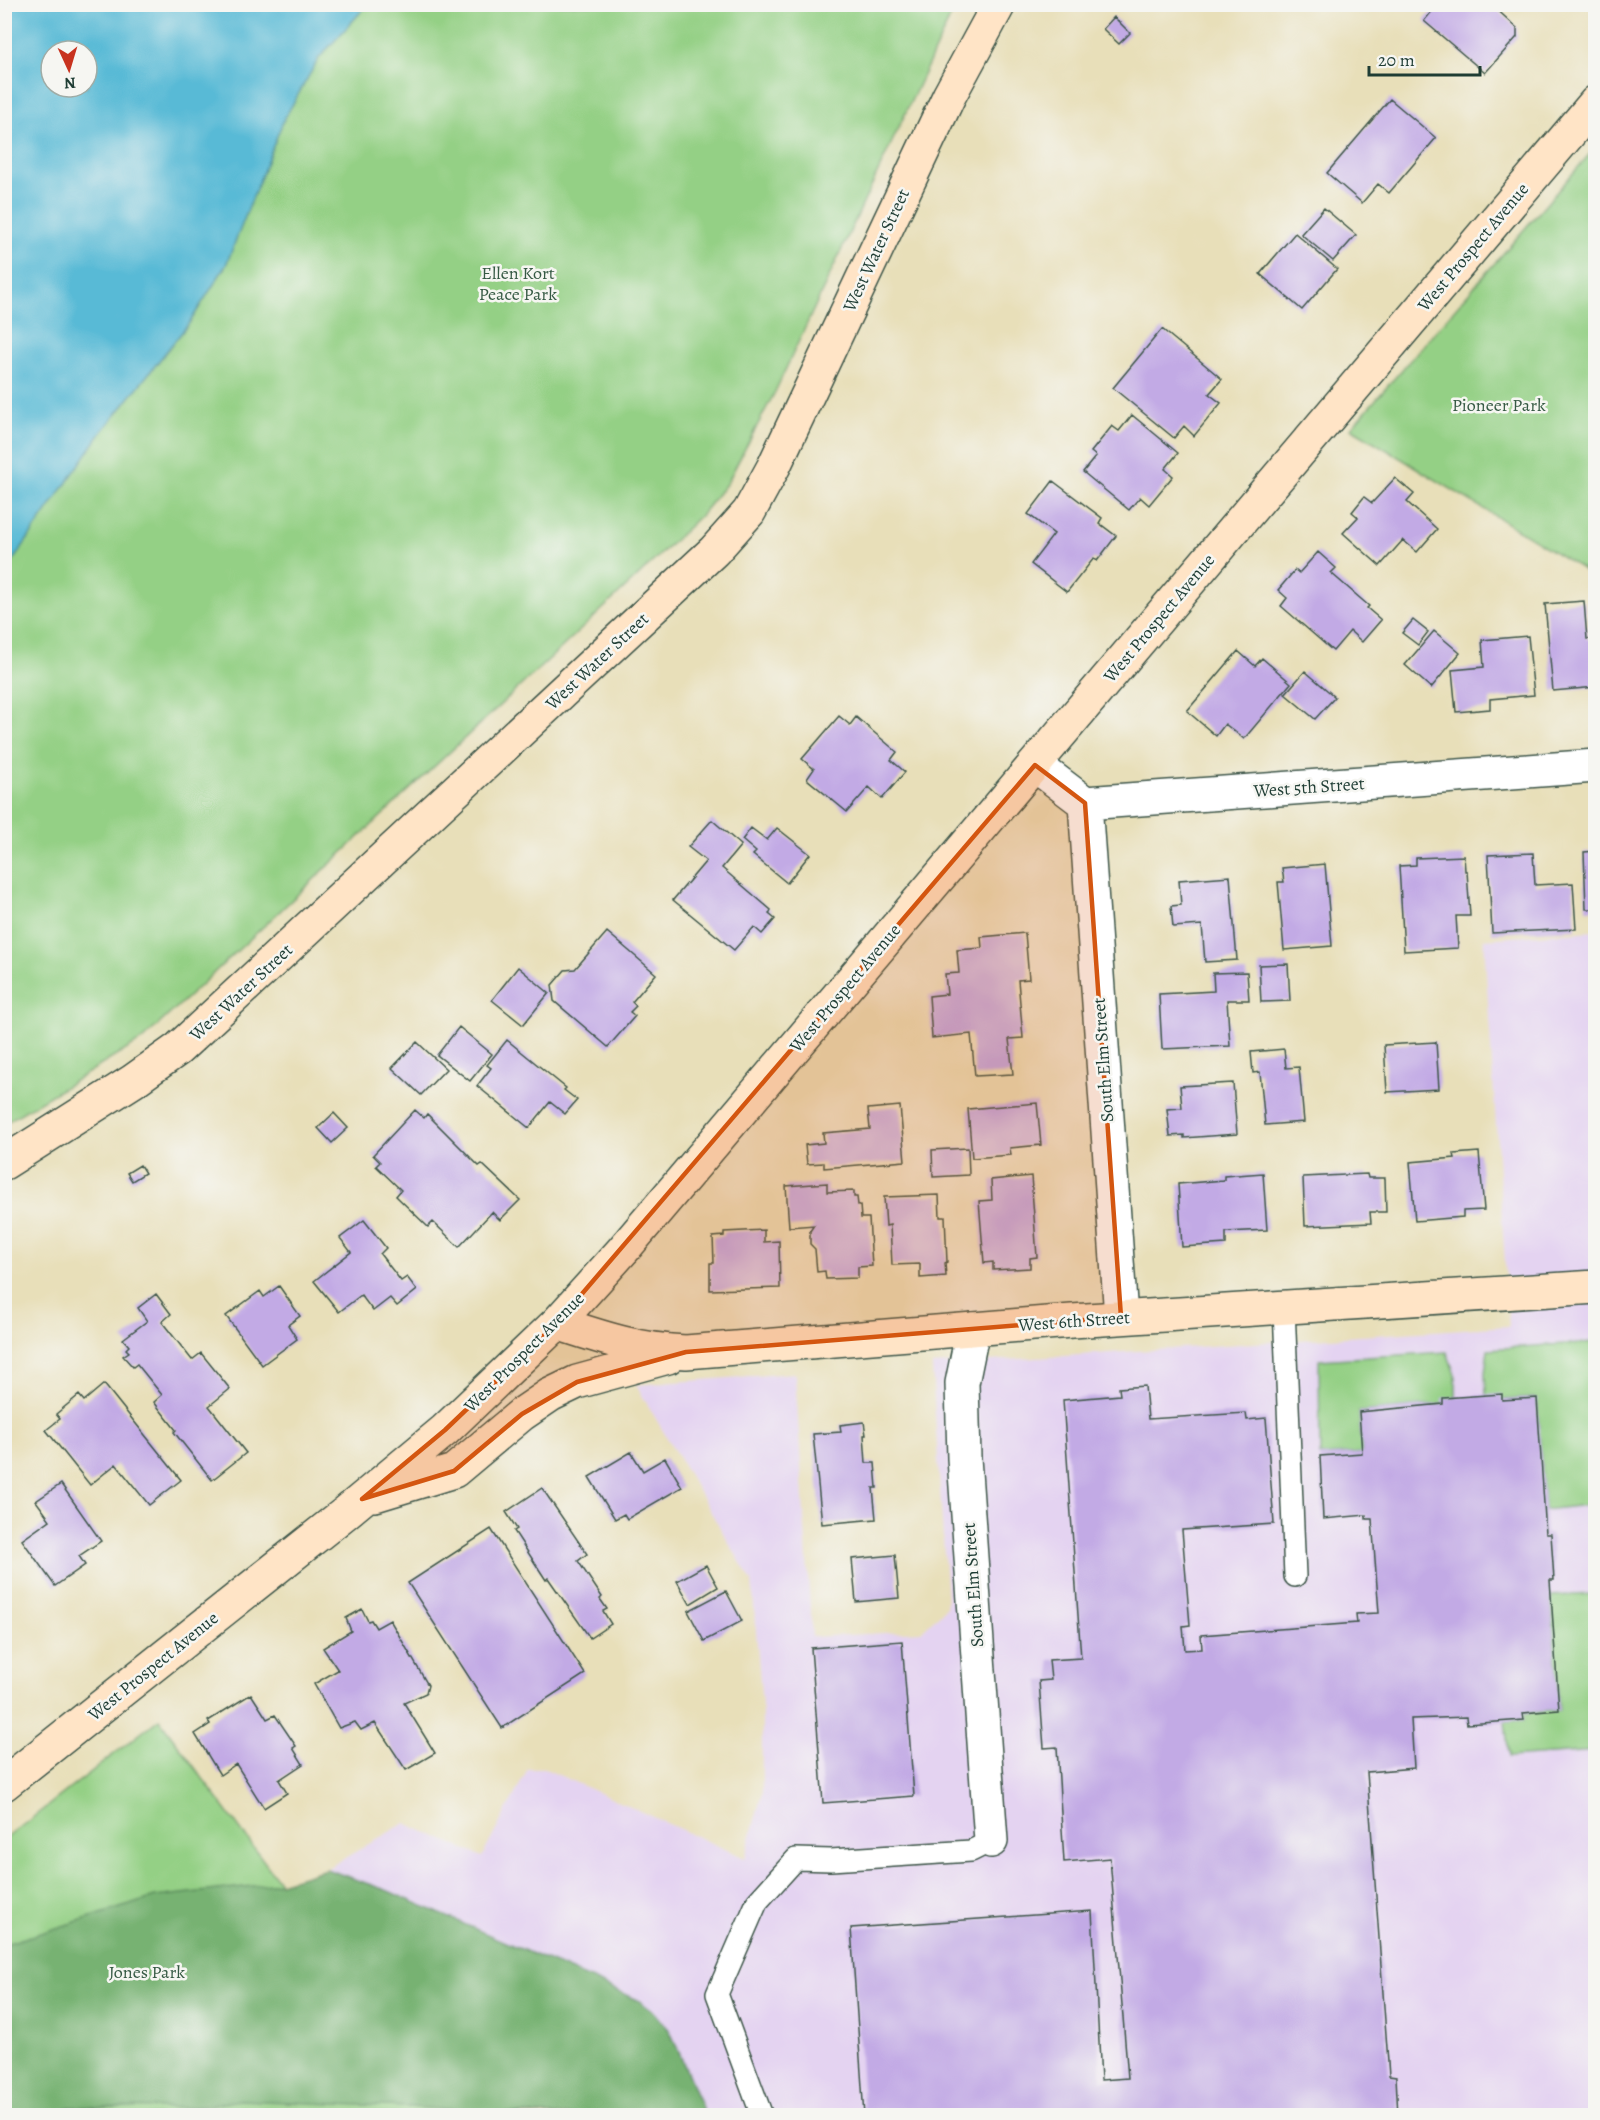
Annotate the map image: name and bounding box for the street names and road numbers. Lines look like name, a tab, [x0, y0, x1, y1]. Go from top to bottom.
street label: West Prospect Avenue	[1411, 178, 1534, 317]
street label: West Water Street	[837, 185, 915, 316]
street label: West Prospect Avenue	[1097, 549, 1220, 688]
street label: West Water Street	[540, 607, 654, 716]
street label: West 5th Street	[1252, 771, 1365, 803]
street label: West Prospect Avenue	[783, 919, 906, 1058]
street label: West Water Street	[184, 938, 298, 1047]
street label: South Elm Street	[1087, 997, 1119, 1123]
street label: West Prospect Avenue	[458, 1287, 589, 1418]
street label: West 6th Street	[1016, 1305, 1131, 1337]
street label: South Elm Street	[957, 1522, 989, 1648]
street label: West Prospect Avenue	[82, 1606, 223, 1727]

